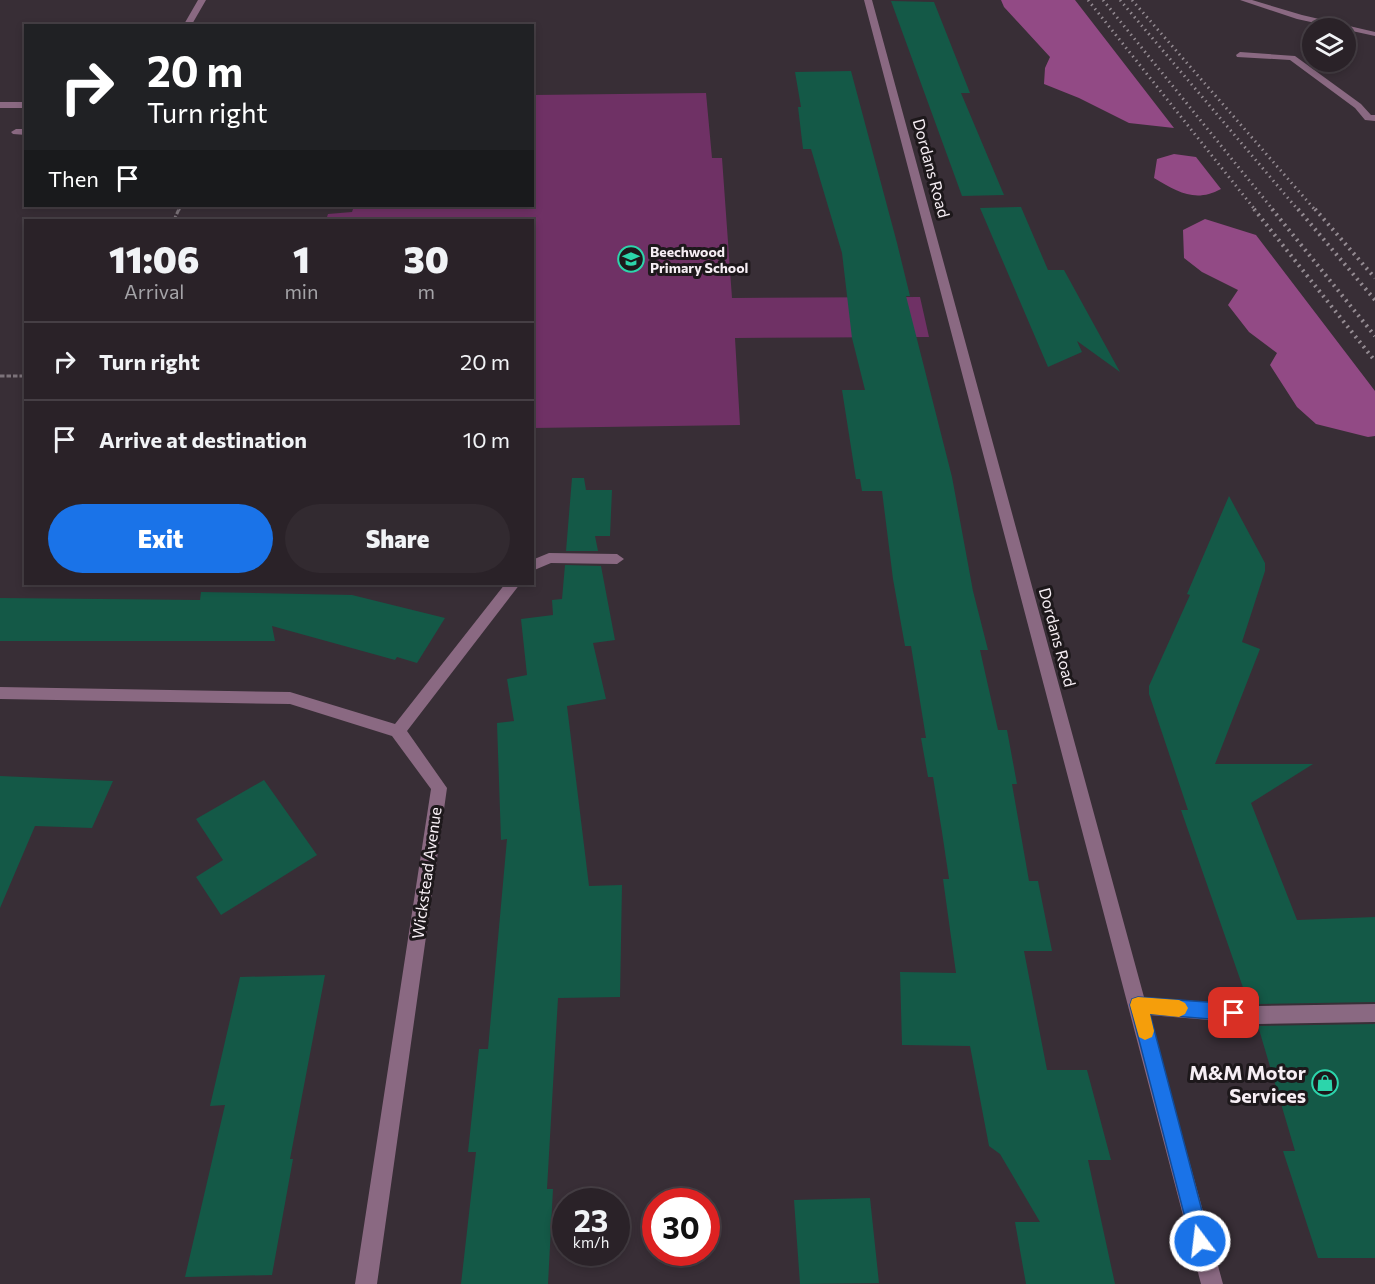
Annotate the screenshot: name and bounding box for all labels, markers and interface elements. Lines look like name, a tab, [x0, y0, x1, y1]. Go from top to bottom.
map controls	[1302, 18, 1356, 72]
button: layers	[1302, 18, 1356, 72]
text: 20 m	[147, 44, 243, 96]
icon: right	[48, 48, 126, 126]
text: Turn right	[147, 96, 267, 129]
street label: Dordans Road	[910, 116, 954, 220]
icon: arrive	[111, 162, 144, 195]
text: Then	[48, 165, 99, 192]
text: 11:06	[109, 236, 199, 280]
text: 1	[293, 236, 310, 280]
text: 30	[404, 236, 449, 280]
place label: Beechwood Primary School	[650, 243, 748, 276]
school or university icon: Beechwood Primary School	[616, 244, 646, 274]
text: Arrival	[124, 279, 184, 303]
text: min	[284, 279, 318, 303]
text: m	[417, 279, 435, 303]
icon: right	[48, 345, 81, 378]
text: Turn right	[99, 348, 200, 375]
text: 20 m	[460, 348, 510, 375]
icon: arrive	[48, 423, 81, 456]
text: Arrive at destination	[99, 426, 307, 453]
text: 10 m	[463, 426, 510, 453]
button: Exit	[48, 504, 273, 573]
button: Share	[285, 504, 510, 573]
street label: Dordans Road	[1036, 585, 1080, 689]
street label: Wickstead Avenue	[407, 806, 445, 940]
pin	[1208, 987, 1259, 1038]
icon: arrive	[1217, 996, 1250, 1029]
place label: M&M Motor Services	[1189, 1060, 1306, 1107]
shop icon: M&M Motor Services	[1310, 1068, 1340, 1098]
speed limit sign: 30	[642, 1188, 720, 1266]
text: 23	[574, 1201, 608, 1238]
position arrow	[1168, 1209, 1232, 1273]
text: km/h	[573, 1233, 609, 1251]

